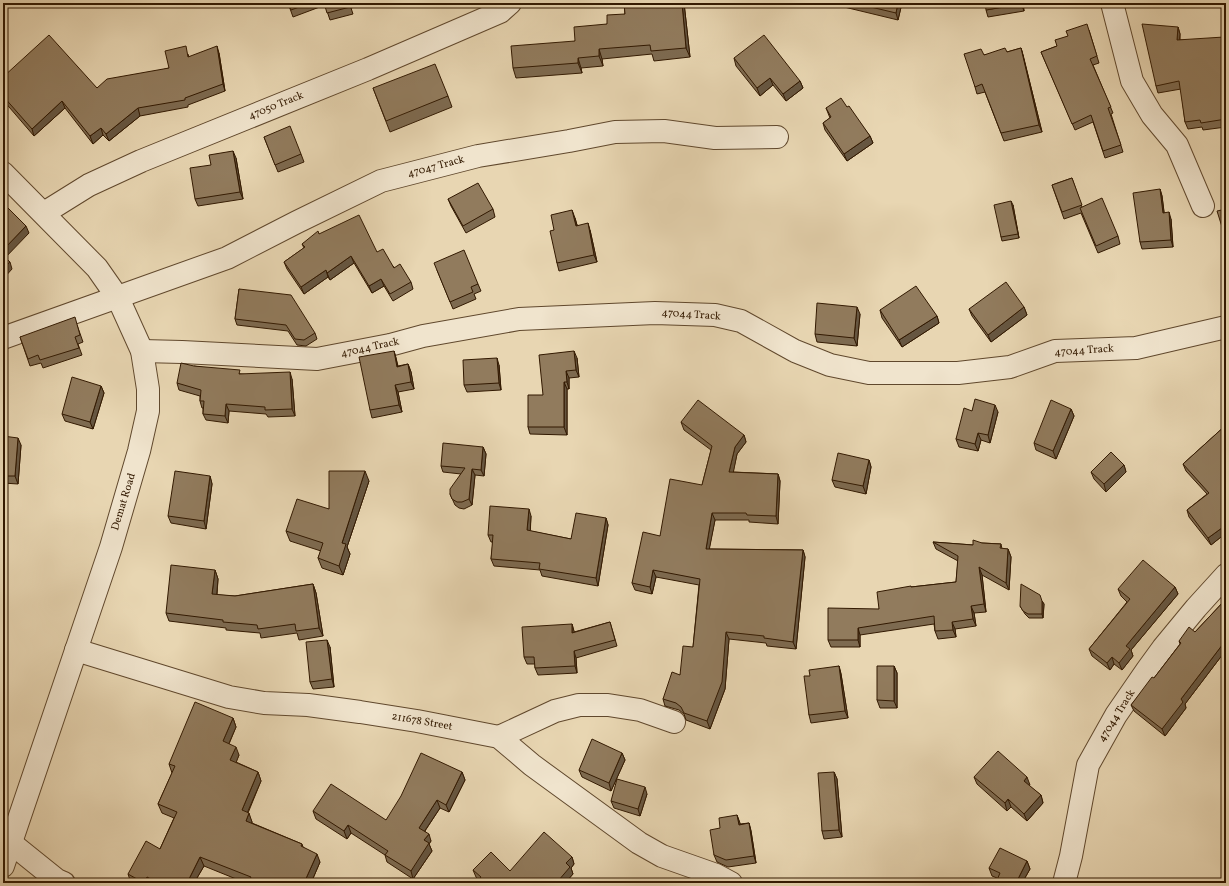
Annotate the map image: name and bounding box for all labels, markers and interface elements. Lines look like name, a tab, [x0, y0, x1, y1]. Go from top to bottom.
street label: 47050 Track	[246, 88, 306, 124]
street label: 47047 Track	[406, 152, 466, 182]
street label: 47044 Track	[661, 305, 721, 325]
street label: 47044 Track	[339, 334, 401, 362]
street label: 47044 Track	[1054, 341, 1114, 361]
street label: Demat Road	[108, 471, 140, 533]
street label: 47044 Track	[1095, 687, 1139, 745]
street label: 211678 Street	[390, 709, 454, 735]

